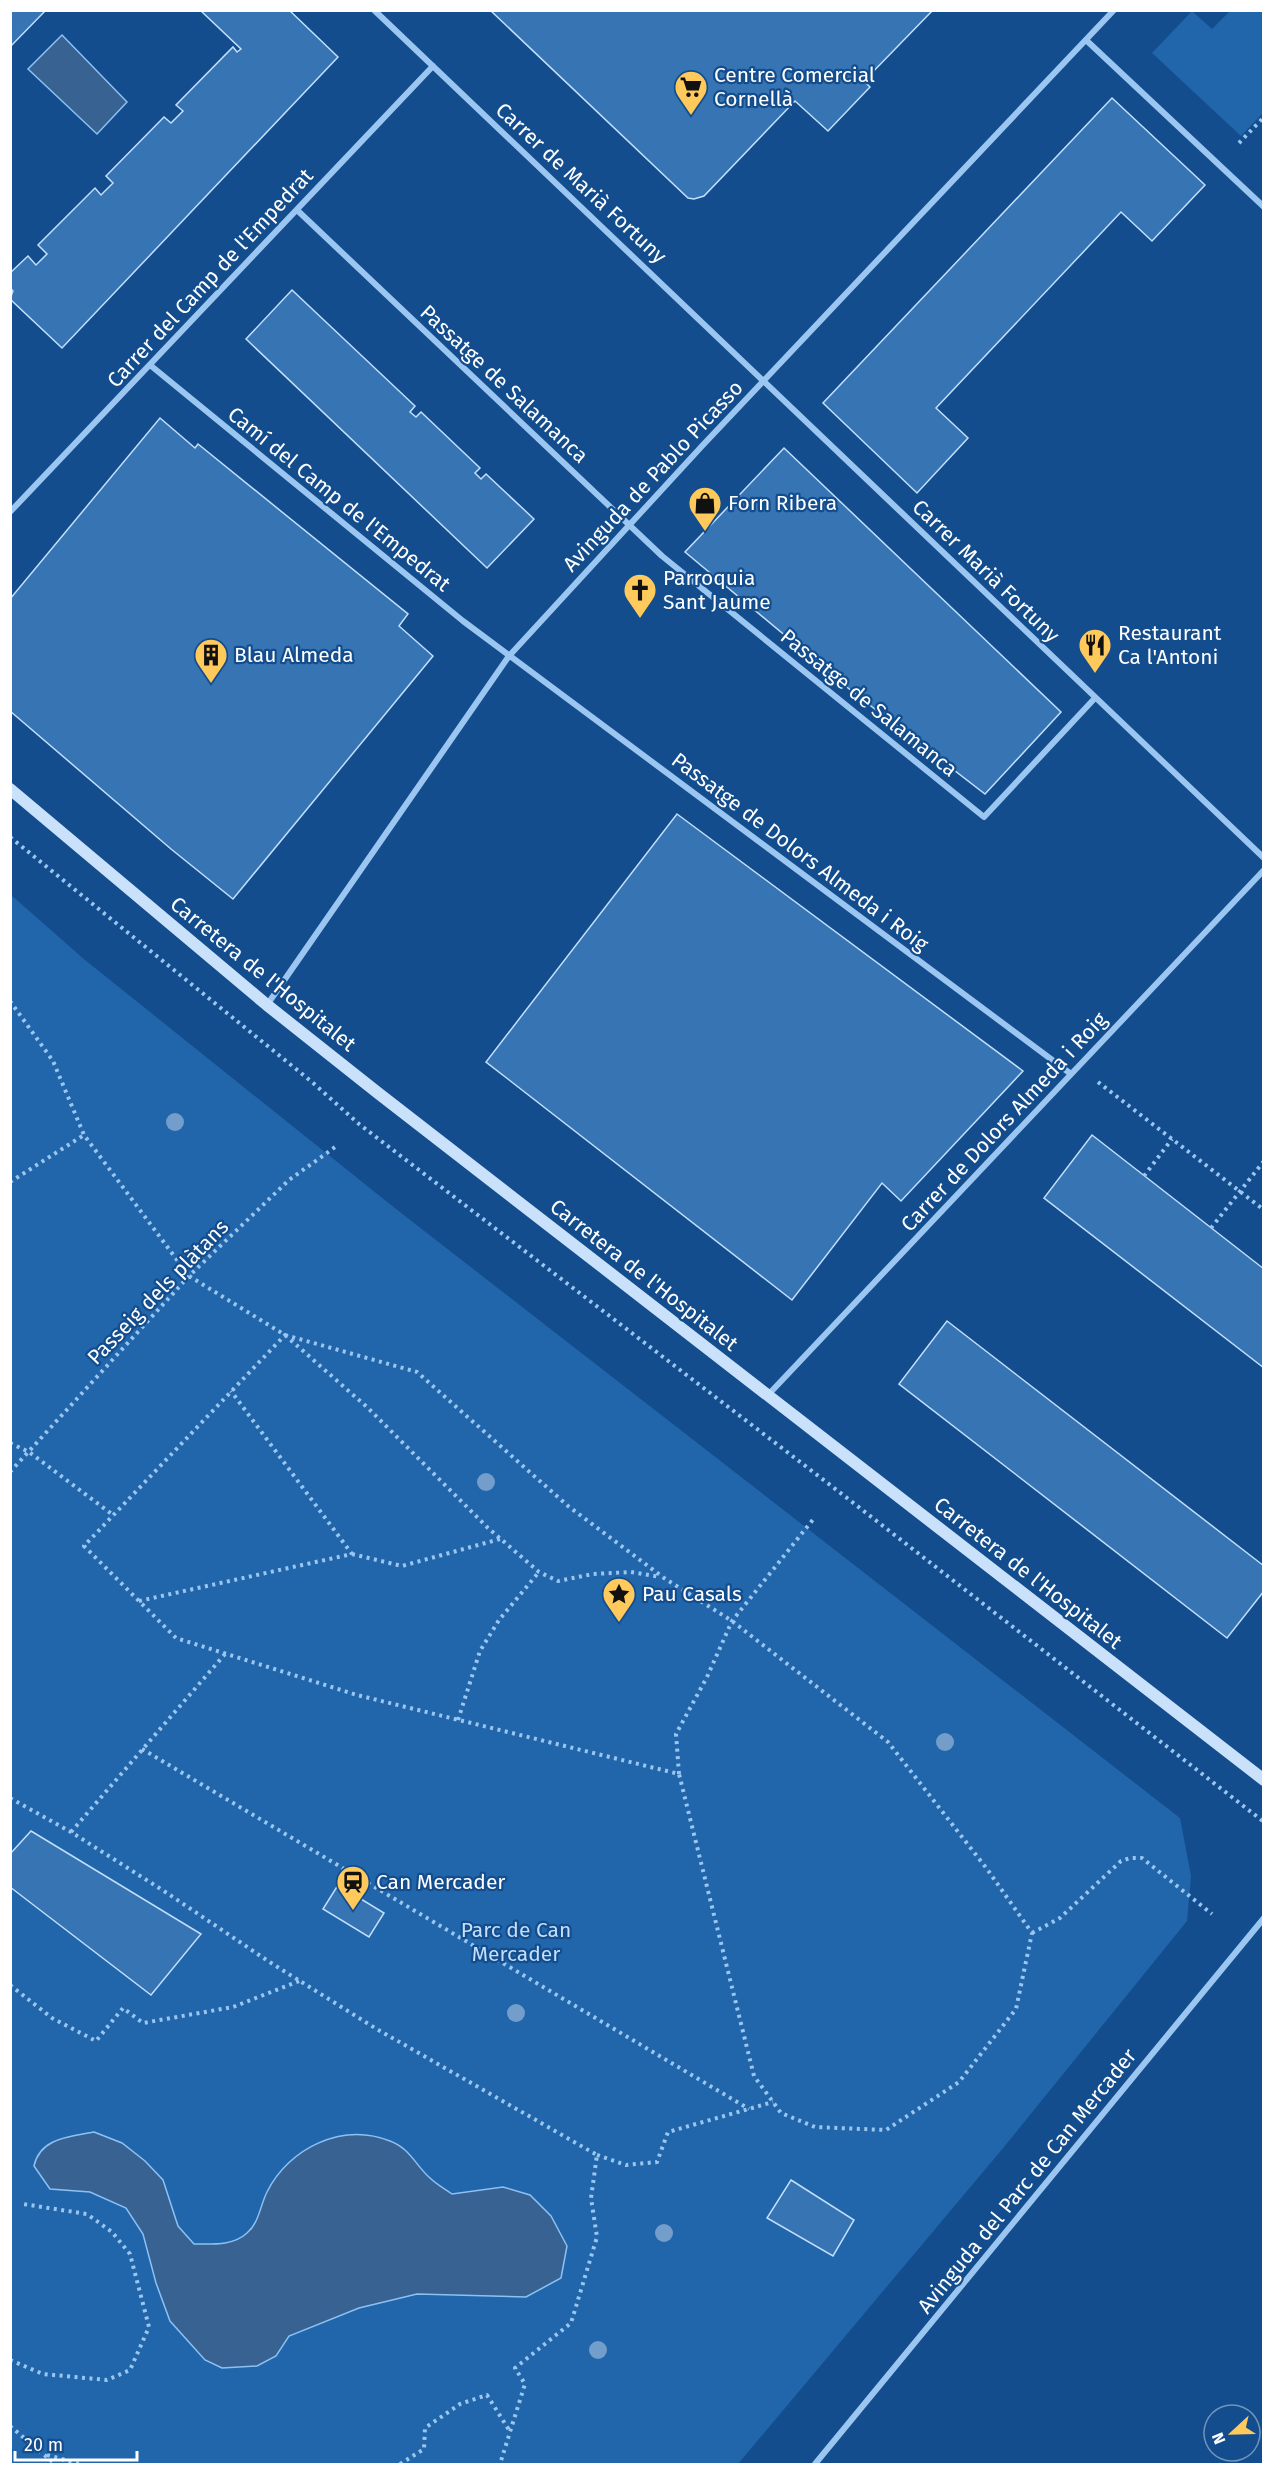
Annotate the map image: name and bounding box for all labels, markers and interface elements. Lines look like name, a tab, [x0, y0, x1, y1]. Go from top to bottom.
place label: Centre Comercial Cornellà	[714, 62, 875, 112]
supermarket icon: Centre Comercial Cornellà	[673, 69, 709, 116]
street label: Carrer de Marià Fortuny	[490, 97, 672, 269]
street label: Carrer del Camp de l'Empedrat	[102, 163, 319, 393]
street label: Passatge de Salamanca	[415, 299, 593, 469]
street label: Avinguda de Pablo Picasso	[557, 375, 749, 577]
street label: Camí del Camp de l'Empedrat	[222, 401, 456, 597]
shop icon: Forn Ribera	[687, 485, 723, 532]
place label: Forn Ribera	[728, 490, 837, 516]
street label: Carrer Marià Fortuny	[907, 494, 1066, 648]
place label: Parroquia Sant Jaume	[663, 565, 771, 615]
church icon: Parroquia Sant Jaume	[622, 572, 658, 619]
place label: Restaurant Ca l'Antoni	[1118, 620, 1222, 670]
street label: Passatge de Salamanca	[775, 624, 963, 782]
restaurant icon: Restaurant Ca l'Antoni	[1077, 627, 1113, 674]
building icon: Blau Almeda	[193, 637, 229, 684]
place label: Blau Almeda	[234, 642, 354, 668]
street label: Passatge de Dolors Almeda i Roig	[666, 747, 934, 957]
street label: Carretera de l'Hospitalet	[165, 891, 361, 1057]
street label: Carrer de Dolors Almeda i Roig	[895, 1007, 1113, 1237]
street label: Carretera de l'Hospitalet	[545, 1193, 744, 1357]
street label: Passeig dels plàtans	[82, 1214, 234, 1370]
street label: Carretera de l'Hospitalet	[929, 1491, 1128, 1655]
place icon: Pau Casals	[601, 1576, 637, 1623]
place label: Pau Casals	[642, 1581, 742, 1607]
station icon: Can Mercader	[335, 1864, 371, 1911]
place label: Can Mercader	[376, 1869, 505, 1895]
park label: Parc de Can Mercader	[461, 1917, 571, 1967]
street label: Avinguda del Parc de Can Mercader	[912, 2043, 1142, 2319]
north arrow	[1202, 2403, 1262, 2463]
scale bar	[15, 2424, 136, 2462]
text: N	[1208, 2430, 1229, 2447]
text: 20 m	[24, 2434, 63, 2456]

